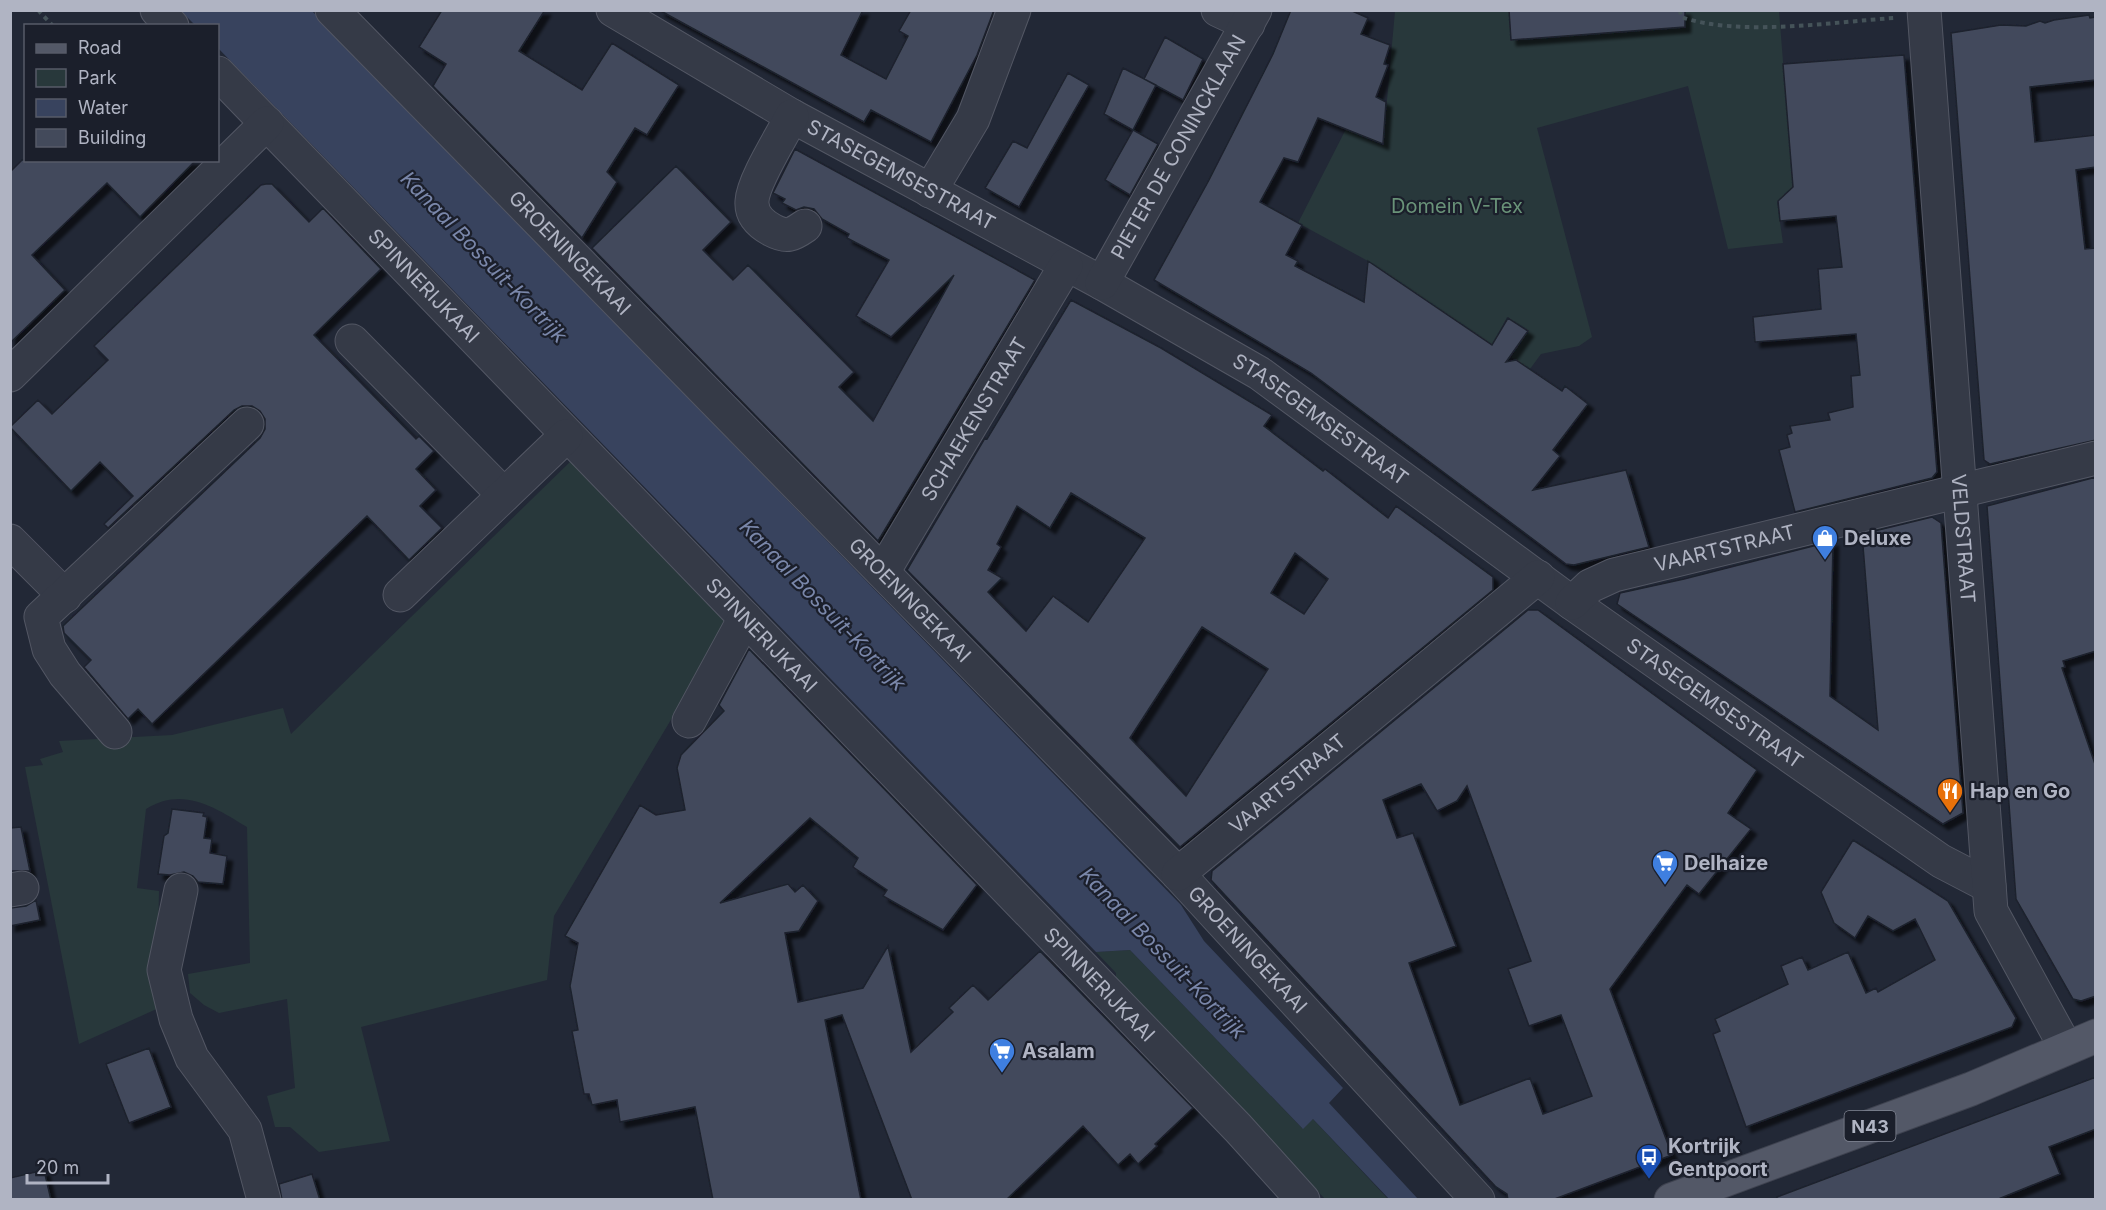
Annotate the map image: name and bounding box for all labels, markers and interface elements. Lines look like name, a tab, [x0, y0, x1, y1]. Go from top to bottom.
legend	[24, 24, 219, 162]
street label: PIETER DE CONINCKLAAN	[1106, 30, 1251, 263]
text: Road	[78, 37, 121, 58]
text: Park	[78, 67, 117, 88]
text: Water	[78, 97, 128, 118]
street label: STASEGEMSESTRAAT	[803, 114, 999, 235]
text: Building	[78, 127, 146, 148]
water label: Kanaal Bossuit-Kortrijk	[396, 166, 573, 348]
street label: GROENINGEKAAI	[504, 186, 636, 320]
park label: Domein V-Tex	[1391, 194, 1523, 218]
street label: SPINNERIJKAAI	[363, 224, 484, 348]
street label: SCHAEKENSTRAAT	[916, 333, 1032, 505]
street label: STASEGEMSESTRAAT	[1228, 349, 1413, 490]
street label: VELDSTRAAT	[1947, 473, 1980, 604]
water label: Kanaal Bossuit-Kortrijk	[735, 514, 912, 696]
street label: VAARTSTRAAT	[1652, 520, 1797, 577]
shop icon: Deluxe	[1810, 523, 1840, 561]
place label: Deluxe	[1844, 526, 1911, 550]
street label: GROENINGEKAAI	[844, 533, 976, 667]
street label: SPINNERIJKAAI	[701, 573, 822, 697]
street label: STASEGEMSESTRAAT	[1622, 633, 1808, 773]
street label: VAARTSTRAAT	[1224, 729, 1351, 839]
restaurant icon: Hap en Go	[1935, 776, 1965, 814]
place label: Hap en Go	[1970, 779, 2070, 803]
supermarket icon: Delhaize	[1650, 848, 1680, 886]
place label: Delhaize	[1684, 851, 1768, 875]
water label: Kanaal Bossuit-Kortrijk	[1075, 862, 1252, 1044]
street label: GROENINGEKAAI	[1183, 881, 1312, 1018]
street label: SPINNERIJKAAI	[1039, 922, 1160, 1047]
supermarket icon: Asalam	[987, 1036, 1017, 1074]
place label: Asalam	[1022, 1039, 1095, 1063]
road number: N43	[1844, 1111, 1896, 1141]
place label: Kortrijk Gentpoort	[1668, 1134, 1768, 1181]
bus stop icon: Kortrijk Gentpoort	[1634, 1142, 1664, 1180]
scale bar	[27, 1147, 108, 1185]
text: 20 m	[36, 1157, 79, 1178]

